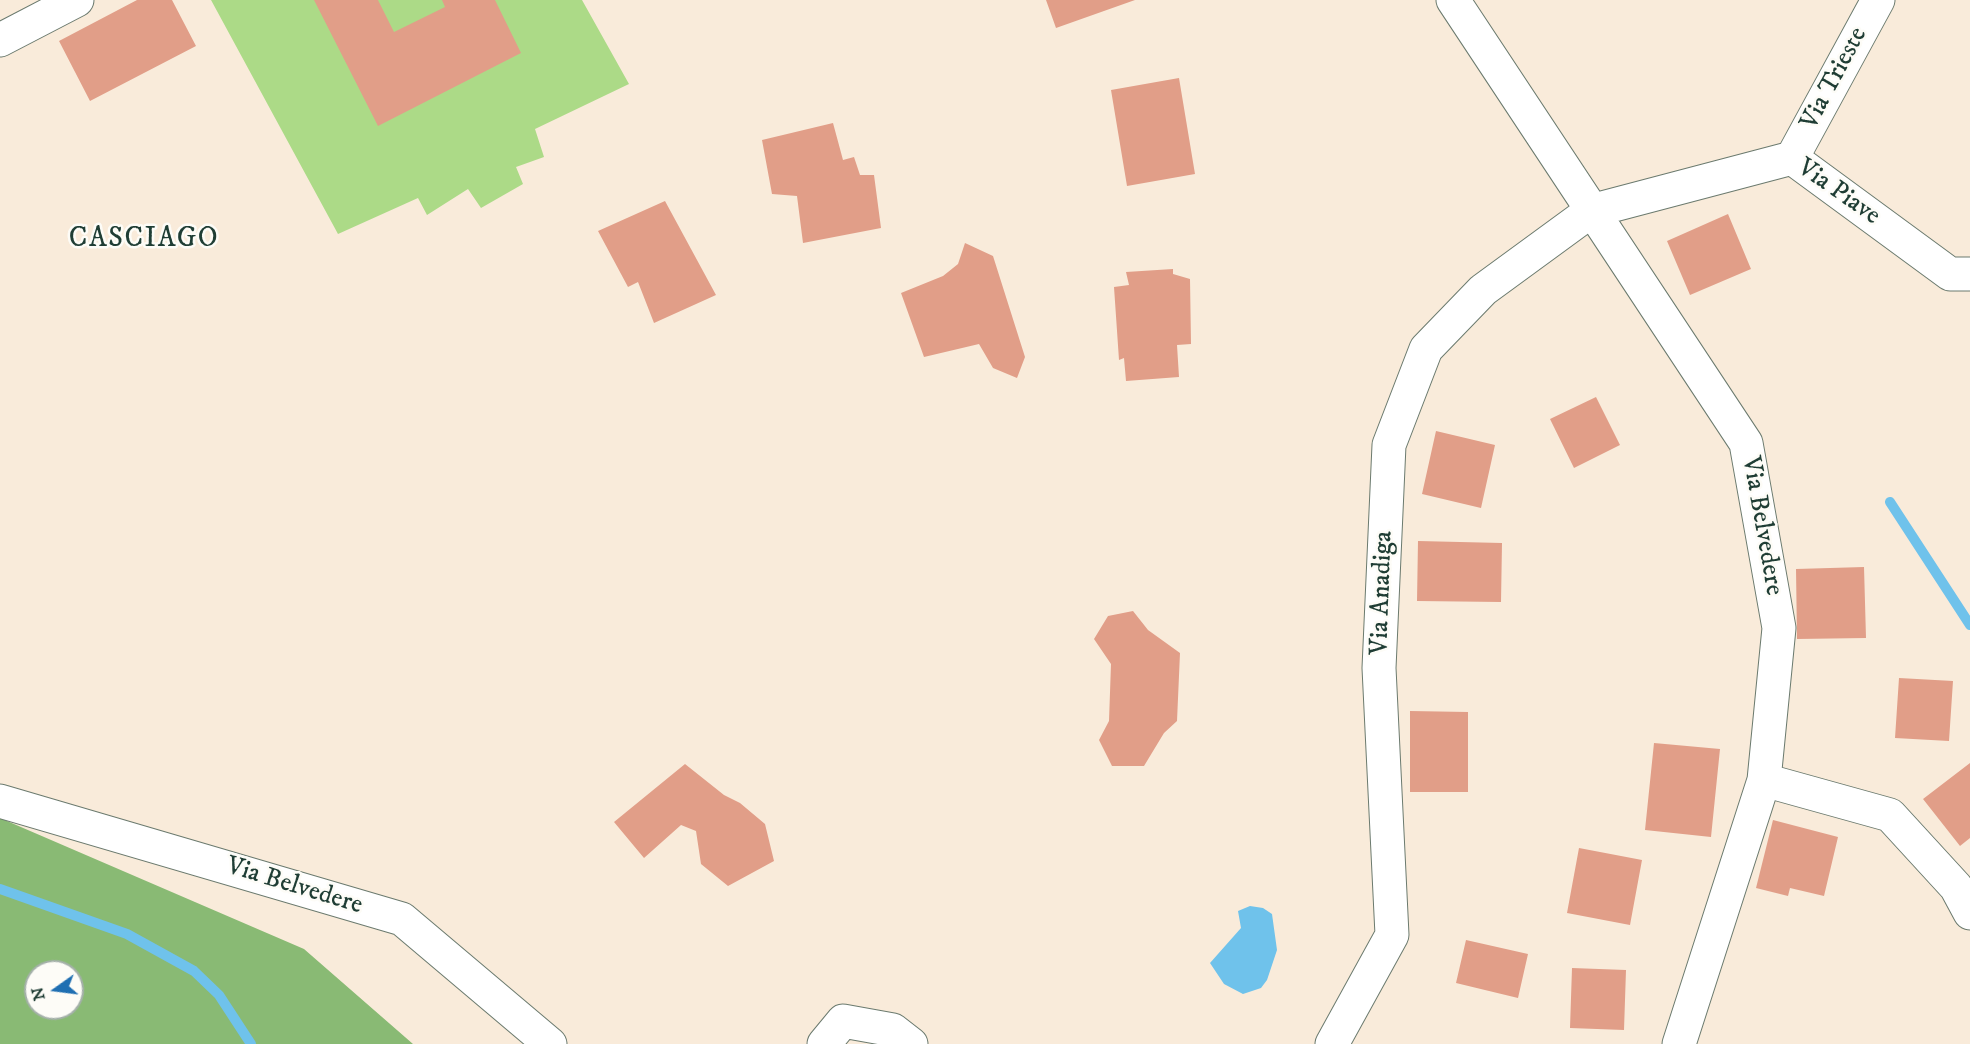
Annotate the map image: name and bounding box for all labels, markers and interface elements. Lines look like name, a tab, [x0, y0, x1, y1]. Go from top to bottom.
street label: Via Trieste	[1795, 22, 1875, 136]
street label: Via Piave	[1790, 153, 1886, 233]
district label: CASCIAGO	[69, 223, 219, 257]
street label: Via Belvedere	[1733, 454, 1789, 598]
street label: Via Anadiga	[1365, 530, 1401, 656]
street label: Via Belvedere	[222, 852, 366, 922]
north arrow	[24, 960, 84, 1020]
text: N	[27, 985, 50, 1003]

